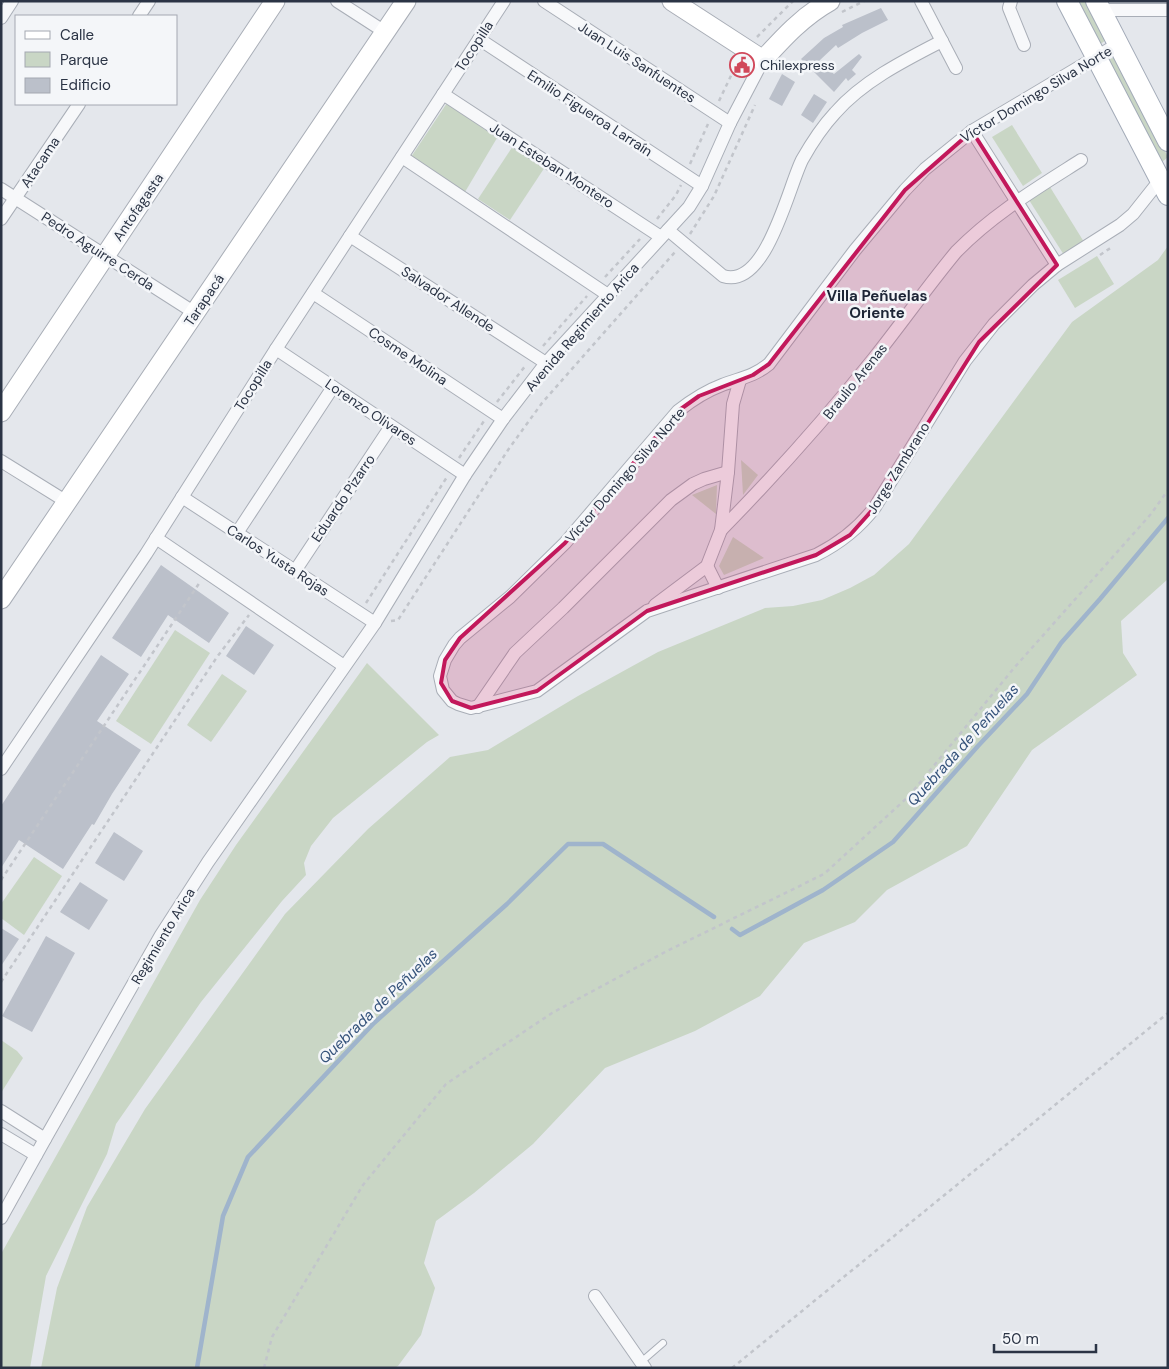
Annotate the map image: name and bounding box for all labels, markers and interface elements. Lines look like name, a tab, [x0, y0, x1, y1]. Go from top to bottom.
legend	[15, 15, 178, 105]
street label: Tocopilla	[451, 17, 497, 75]
street label: Juan Luis Sanfuentes	[575, 17, 699, 107]
text: Calle	[60, 25, 94, 45]
street label: Víctor Domingo Silva Norte	[957, 42, 1115, 146]
text: Parque	[60, 50, 108, 70]
public building icon: Chilexpress	[729, 52, 755, 78]
place label: Chilexpress	[760, 56, 835, 74]
street label: Emilio Figueroa Larraín	[524, 66, 656, 160]
text: Edificio	[60, 75, 111, 95]
street label: Juan Esteban Montero	[486, 118, 618, 212]
street label: Atacama	[16, 133, 64, 191]
street label: Antofagasta	[109, 170, 167, 244]
street label: Pedro Aguirre Cerda	[38, 208, 158, 294]
street label: Avenida Regimiento Arica	[521, 259, 643, 395]
street label: Salvador Allende	[398, 262, 498, 336]
street label: Tarapacá	[180, 270, 228, 330]
district label: Villa Peñuelas Oriente	[826, 286, 928, 323]
street label: Cosme Molina	[365, 323, 451, 389]
street label: Braulio Arenas	[819, 339, 891, 423]
street label: Tocopilla	[230, 356, 276, 414]
street label: Lorenzo Olivares	[322, 375, 420, 449]
street label: Víctor Domingo Silva Norte	[561, 404, 689, 546]
street label: Jorge Zambrano	[863, 419, 933, 517]
street label: Eduardo Pizarro	[307, 451, 379, 545]
street label: Carlos Yusta Rojas	[223, 520, 333, 600]
water label: Quebrada de Peñuelas	[903, 680, 1023, 810]
street label: Regimiento Arica	[127, 884, 199, 988]
water label: Quebrada de Peñuelas	[314, 944, 442, 1068]
scale bar	[994, 1322, 1096, 1354]
text: 50 m	[1002, 1329, 1039, 1349]

